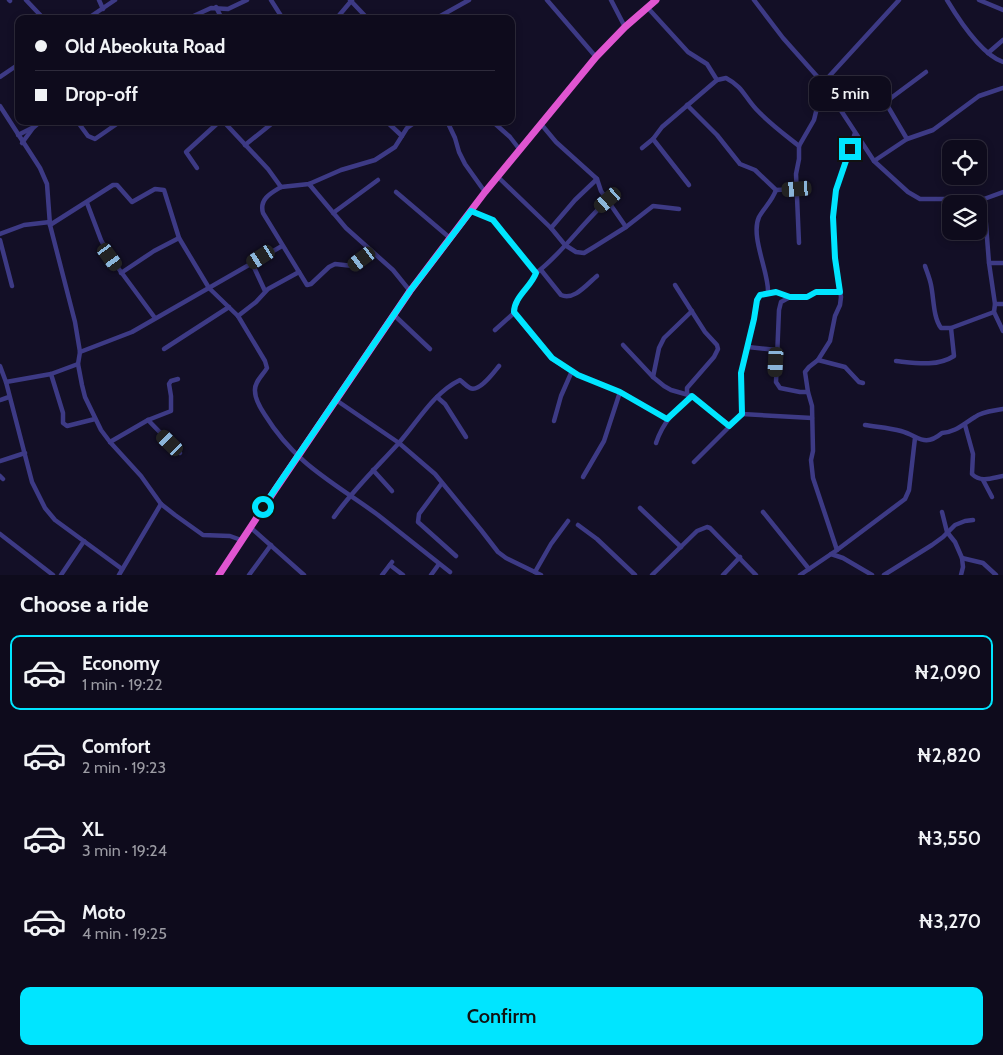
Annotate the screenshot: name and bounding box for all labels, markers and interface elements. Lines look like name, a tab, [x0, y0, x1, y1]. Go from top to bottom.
text: Old Abeokuta Road	[65, 35, 225, 58]
callout: 5 min	[809, 76, 891, 112]
text: Drop-off	[65, 83, 138, 106]
text: 5 min	[831, 84, 869, 103]
route end	[839, 138, 861, 160]
map controls	[942, 140, 987, 240]
button: locate	[942, 140, 987, 185]
car	[781, 180, 812, 198]
car	[591, 184, 624, 216]
button: layers	[942, 195, 987, 240]
car	[95, 240, 124, 274]
car	[244, 243, 277, 271]
car	[345, 244, 378, 274]
car	[767, 347, 784, 377]
car	[153, 427, 186, 459]
route start	[252, 496, 274, 518]
text: Choose a ride	[20, 591, 149, 618]
icon: car	[22, 650, 67, 695]
text: Economy	[82, 652, 160, 675]
text: ₦2,090	[914, 661, 981, 684]
text: 1 min · 19:22	[82, 675, 163, 694]
icon: car	[22, 733, 67, 778]
text: Comfort	[82, 735, 151, 758]
text: ₦2,820	[916, 744, 981, 767]
text: 2 min · 19:23	[82, 758, 166, 777]
icon: car	[22, 816, 67, 861]
text: XL	[82, 818, 103, 841]
text: ₦3,550	[917, 827, 981, 850]
text: 3 min · 19:24	[82, 841, 167, 860]
icon: car	[22, 899, 67, 944]
text: Moto	[82, 901, 126, 924]
text: ₦3,270	[918, 910, 981, 933]
text: 4 min · 19:25	[82, 924, 167, 943]
button: Confirm	[20, 987, 983, 1045]

